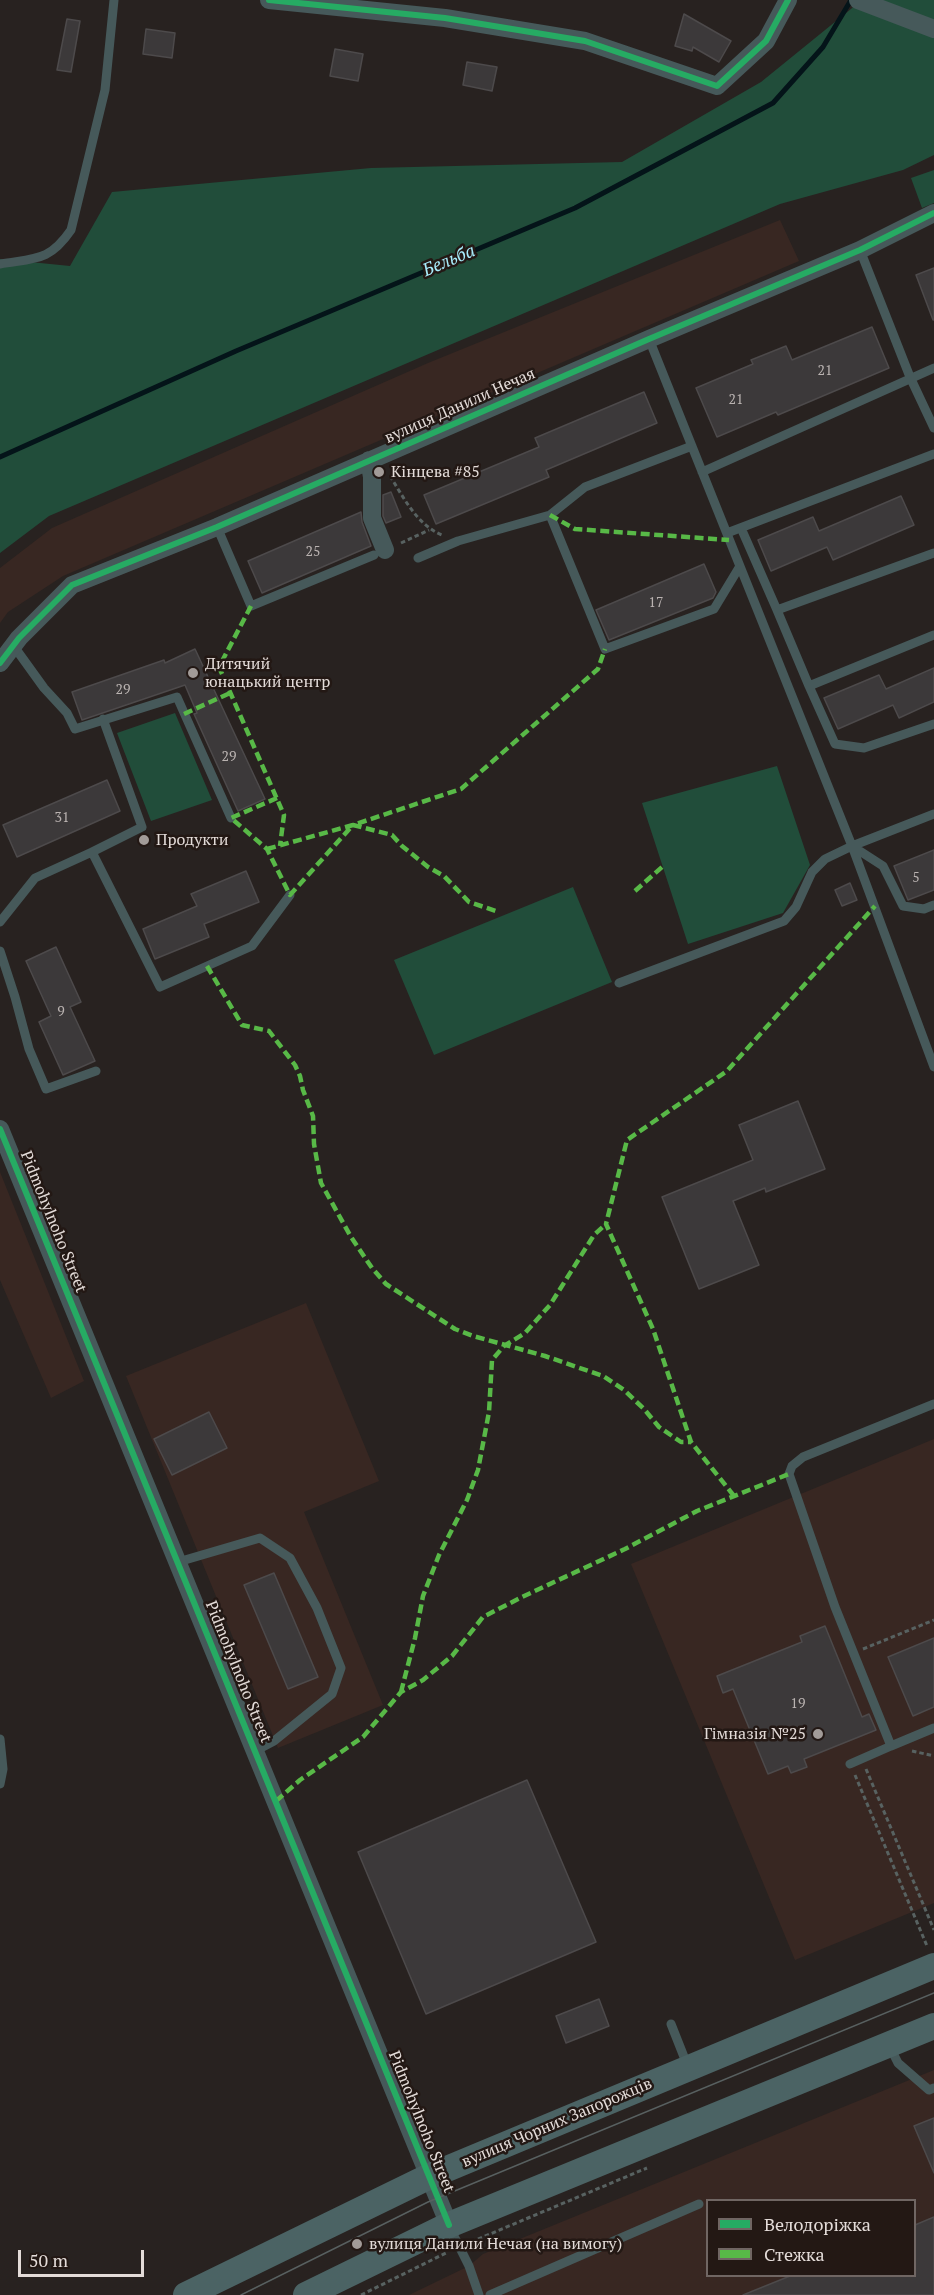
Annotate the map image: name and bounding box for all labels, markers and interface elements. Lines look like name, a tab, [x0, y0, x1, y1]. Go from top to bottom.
water label: Бельба	[420, 240, 478, 282]
house number: 21	[818, 363, 832, 379]
street label: вулиця Данили Нечая	[382, 364, 538, 448]
house number: 21	[729, 392, 743, 408]
place label: Кінцева #85	[391, 462, 480, 482]
marker: Кінцева #85	[372, 465, 386, 479]
house number: 25	[306, 544, 320, 560]
house number: 17	[649, 595, 663, 611]
place label: Дитячий юнацький центр	[205, 654, 330, 692]
marker: Дитячий юнацький центр	[186, 666, 200, 680]
house number: 29	[116, 682, 130, 698]
house number: 29	[222, 749, 236, 765]
house number: 31	[55, 810, 69, 826]
place label: Продукти	[156, 830, 228, 850]
marker: Продукти	[137, 833, 151, 847]
house number: 5	[912, 870, 920, 886]
house number: 9	[57, 1004, 65, 1020]
street label: Pidmohylnoho Street	[16, 1148, 90, 1296]
street label: Pidmohylnoho Street	[201, 1598, 275, 1746]
house number: 19	[791, 1696, 805, 1712]
place label: Гімназія №25	[704, 1724, 806, 1744]
marker: Гімназія №25	[811, 1727, 825, 1741]
street label: Pidmohylnoho Street	[384, 2048, 458, 2196]
street label: вулиця Чорних Запорожців	[459, 2074, 655, 2172]
legend	[706, 2199, 916, 2277]
text: Велодоріжка	[764, 2212, 871, 2236]
place label: вулиця Данили Нечая (на вимогу)	[369, 2234, 622, 2254]
marker: вулиця Данили Нечая (на вимогу)	[350, 2237, 364, 2251]
scale bar	[21, 2238, 147, 2276]
text: Стежка	[764, 2242, 825, 2266]
text: 50 m	[29, 2248, 68, 2272]

